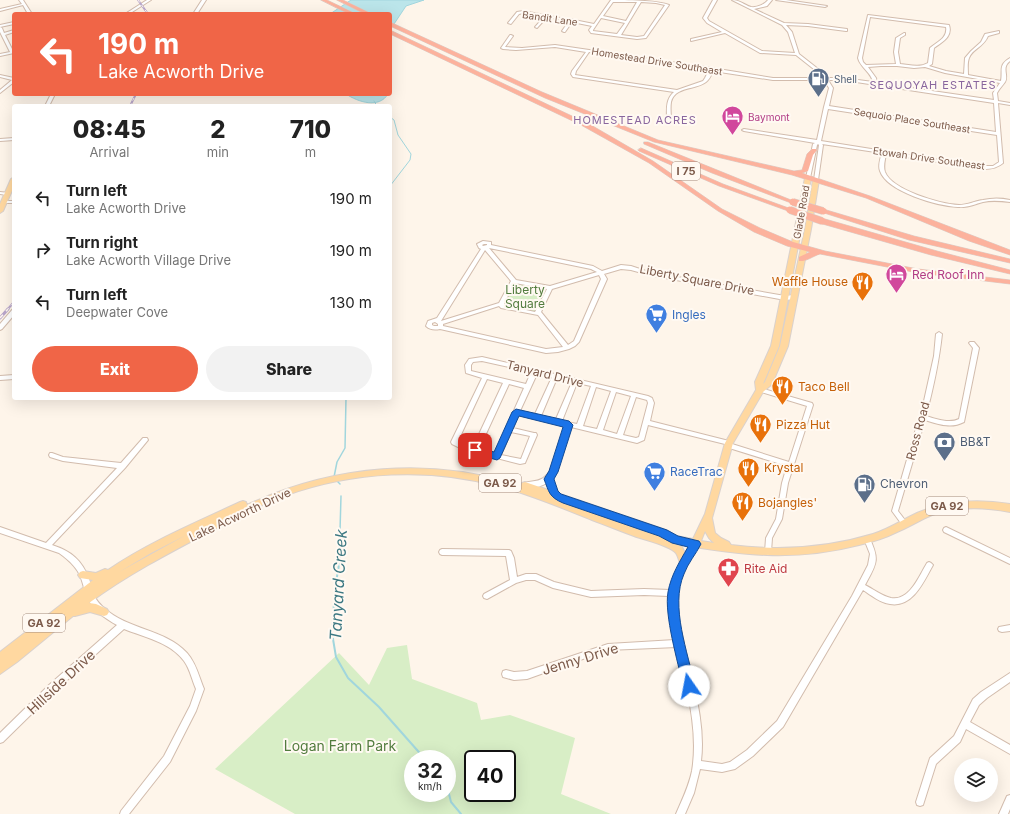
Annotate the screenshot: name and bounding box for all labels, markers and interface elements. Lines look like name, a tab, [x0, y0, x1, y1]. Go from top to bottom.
street label: Bandit Lane	[522, 8, 579, 28]
text: 190 m	[98, 27, 179, 61]
icon: left	[32, 28, 84, 80]
street label: Homestead Drive Southeast	[591, 45, 724, 77]
text: Lake Acworth Drive	[98, 61, 264, 82]
fuel station icon: Shell	[805, 66, 831, 99]
place label: Shell	[834, 73, 857, 85]
district label: SEQUOYAH ESTATES	[869, 78, 997, 92]
hotel icon: Baymont	[719, 104, 745, 137]
street label: Sequoio Place Southeast	[853, 105, 972, 135]
place label: Baymont	[748, 111, 790, 123]
district label: HOMESTEAD ACRES	[573, 113, 697, 127]
text: 08:45	[73, 115, 146, 144]
text: 2	[210, 115, 226, 144]
text: 710	[290, 115, 331, 144]
text: Arrival	[89, 144, 129, 160]
text: min	[207, 144, 229, 160]
text: m	[305, 144, 316, 160]
street label: Etowah Drive Southeast	[872, 144, 986, 172]
road number: I 75	[672, 162, 700, 180]
text: Turn left	[66, 181, 127, 200]
street label: Glade Road	[790, 184, 812, 240]
icon: left	[32, 187, 54, 209]
text: 190 m	[330, 189, 372, 208]
text: Lake Acworth Drive	[66, 200, 186, 216]
text: Turn right	[66, 233, 138, 252]
icon: right	[32, 239, 54, 261]
text: 190 m	[330, 241, 372, 260]
text: Lake Acworth Village Drive	[66, 252, 231, 268]
street label: Liberty Square Drive	[639, 261, 756, 298]
hotel icon: Red Roof Inn	[883, 262, 909, 295]
place label: Red Roof Inn	[912, 267, 984, 282]
restaurant icon: Waffle House	[850, 269, 876, 302]
place label: Waffle House	[772, 274, 848, 289]
park label: Liberty Square	[505, 282, 545, 311]
text: Turn left	[66, 285, 127, 304]
icon: left	[32, 291, 54, 313]
text: 130 m	[330, 293, 372, 312]
supermarket icon: Ingles	[643, 302, 669, 335]
text: Deepwater Cove	[66, 304, 168, 320]
place label: Ingles	[672, 307, 706, 322]
button: Exit	[32, 346, 198, 392]
button: Share	[206, 346, 372, 392]
street label: Tanyard Drive	[505, 357, 585, 390]
restaurant icon: Taco Bell	[770, 374, 796, 407]
place label: Taco Bell	[798, 379, 850, 394]
street label: Ross Road	[903, 400, 932, 462]
restaurant icon: Pizza Hut	[747, 412, 773, 445]
place label: Pizza Hut	[776, 417, 830, 432]
bank icon: BB&T	[931, 429, 957, 462]
pin	[458, 433, 492, 467]
place label: BB&T	[960, 434, 991, 449]
icon: arrive	[464, 439, 486, 461]
restaurant icon: Krystal	[736, 455, 762, 488]
supermarket icon: RaceTrac	[642, 459, 668, 492]
place label: Krystal	[764, 460, 803, 475]
place label: RaceTrac	[670, 464, 723, 479]
fuel station icon: Chevron	[851, 471, 877, 504]
road number: GA 92	[479, 474, 521, 492]
place label: Chevron	[880, 476, 928, 491]
street label: Lake Acworth Drive	[186, 484, 293, 545]
restaurant icon: Bojangles'	[729, 490, 755, 523]
place label: Bojangles'	[758, 495, 817, 510]
road number: GA 92	[926, 497, 968, 515]
water label: Tanyard Creek	[325, 529, 351, 641]
pharmacy icon: Rite Aid	[715, 556, 741, 589]
place label: Rite Aid	[744, 561, 787, 576]
road number: GA 92	[23, 614, 65, 632]
street label: Jenny Drive	[540, 639, 620, 678]
street label: Hillside Drive	[23, 646, 98, 717]
position arrow	[668, 665, 710, 707]
park label: Logan Farm Park	[284, 737, 397, 754]
speed limit sign: 40	[464, 750, 516, 802]
map controls	[954, 758, 998, 802]
button: layers	[954, 758, 998, 802]
text: 32	[417, 759, 443, 783]
text: km/h	[418, 780, 442, 792]

